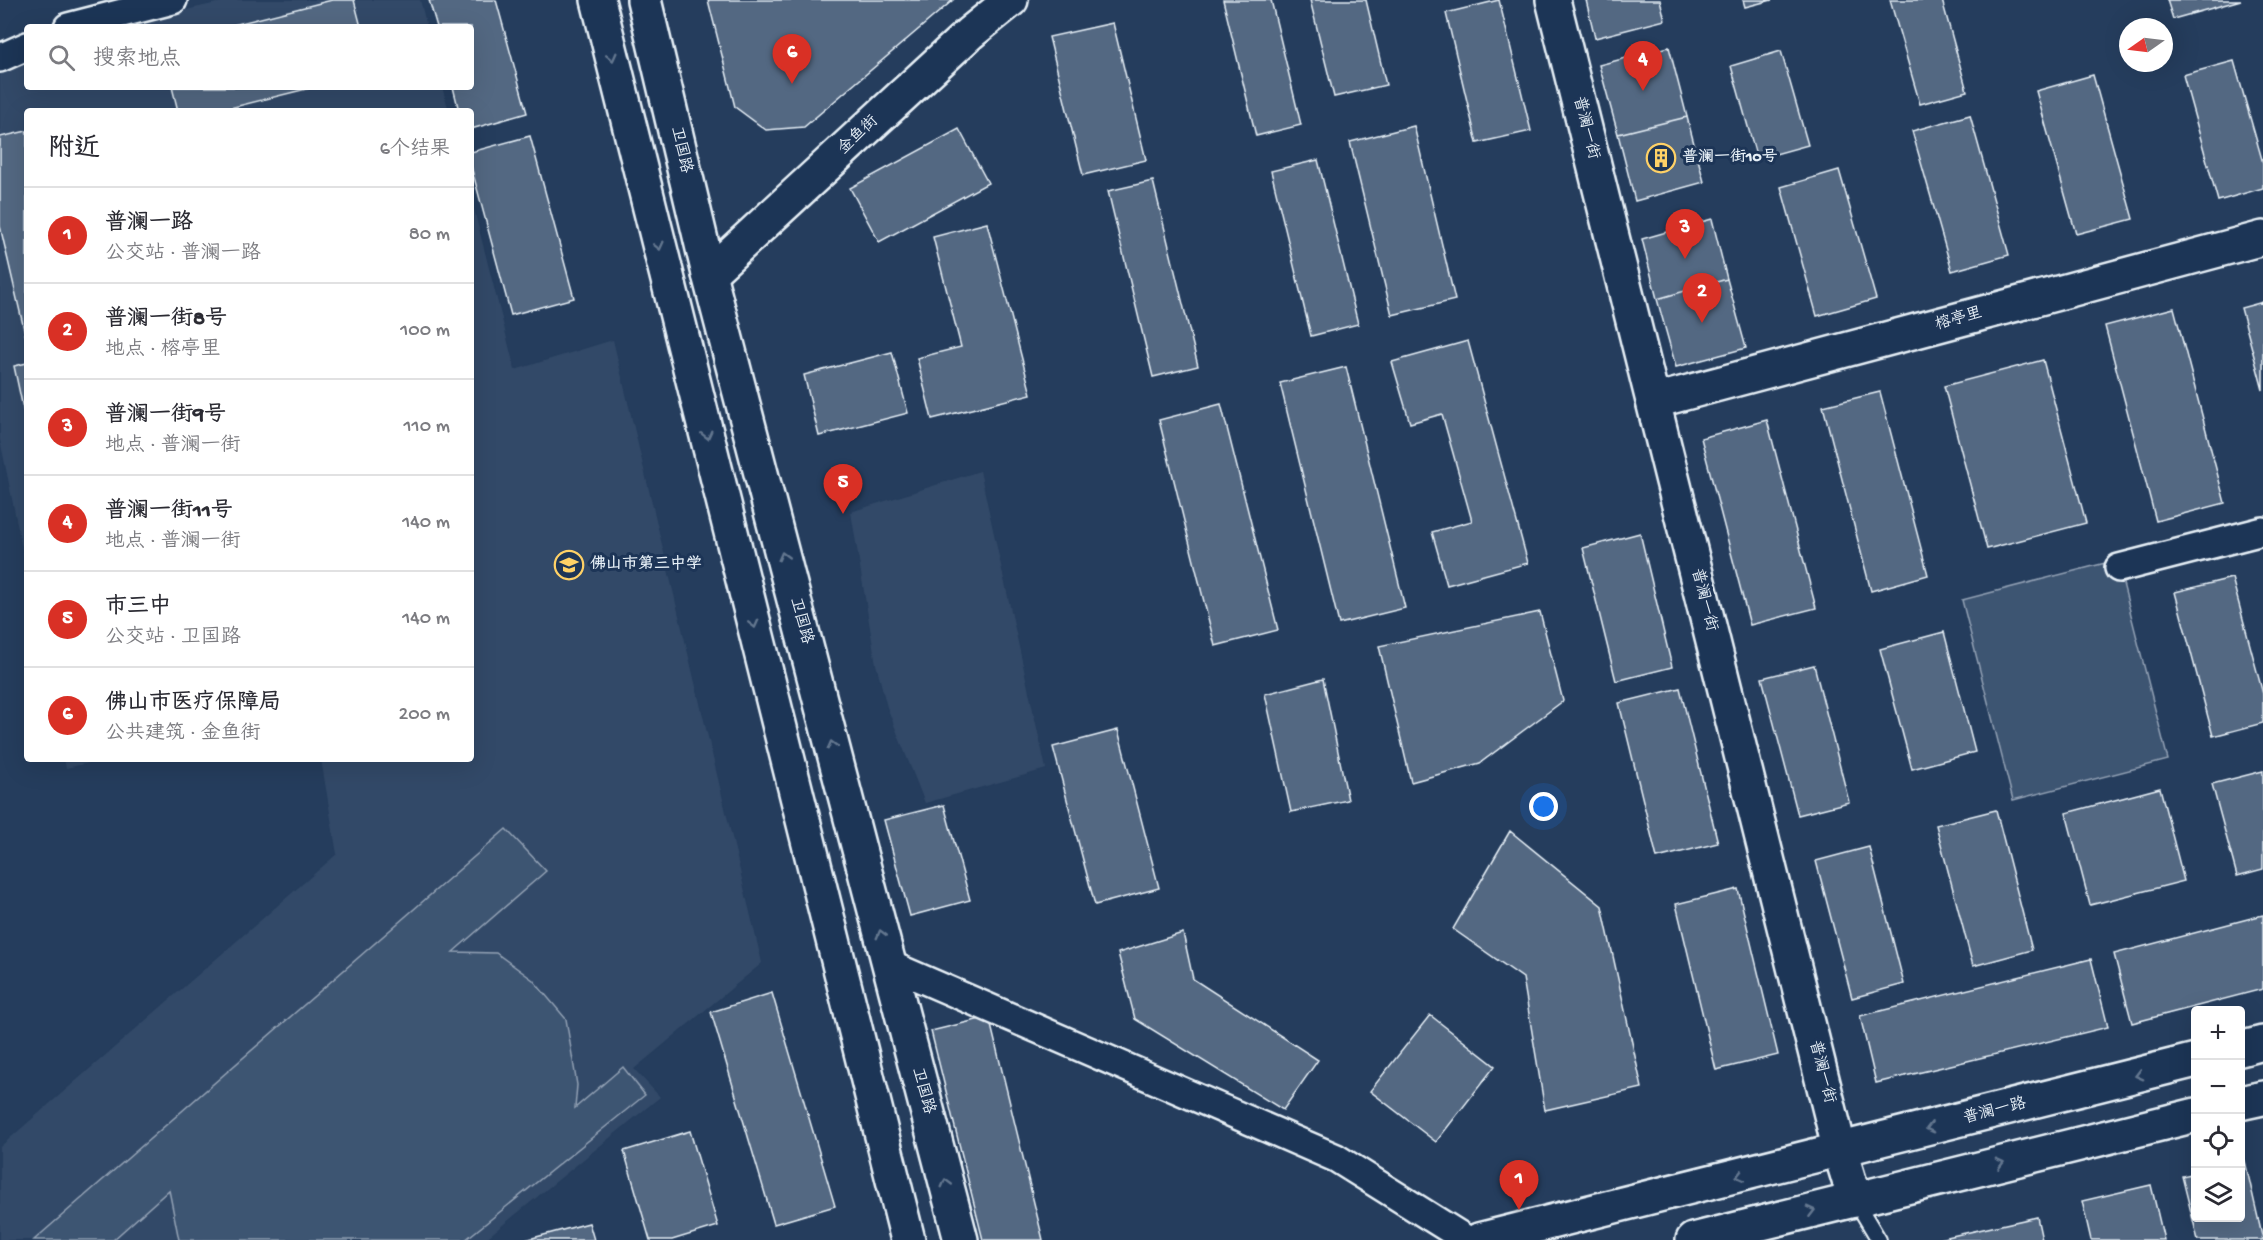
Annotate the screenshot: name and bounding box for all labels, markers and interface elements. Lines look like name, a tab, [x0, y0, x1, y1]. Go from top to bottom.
north arrow	[2119, 18, 2173, 72]
search box	[24, 24, 474, 90]
pin: 6	[772, 34, 812, 84]
icon: search	[45, 41, 78, 74]
pin: 4	[1624, 42, 1662, 91]
text: 搜索地点	[93, 47, 181, 73]
one-way arrow	[605, 52, 618, 62]
street label: 普澜一街	[1568, 94, 1604, 161]
street label: 金鱼街	[834, 111, 883, 159]
street label: 卫国路	[665, 124, 697, 176]
text: 附近	[48, 135, 100, 166]
text: 6个结果	[380, 139, 450, 162]
building icon: 普澜一街10号	[1645, 142, 1677, 174]
place label: 普澜一街10号	[1682, 147, 1778, 168]
pin: 3	[1666, 210, 1704, 259]
text: 普澜一路	[105, 211, 193, 237]
text: 1	[63, 224, 72, 247]
text: 80 m	[409, 224, 450, 247]
one-way arrow	[652, 241, 665, 251]
text: 公交站 · 普澜一路	[105, 243, 261, 266]
pin: 2	[1682, 274, 1722, 323]
street label: 榕亭里	[1933, 303, 1985, 335]
text: 普澜一街8号	[105, 307, 227, 333]
text: 2	[63, 320, 72, 343]
text: 100 m	[400, 320, 450, 343]
text: 地点 · 榕亭里	[105, 339, 221, 362]
text: 普澜一街9号	[105, 403, 226, 429]
text: 3	[62, 416, 73, 439]
text: 110 m	[404, 416, 450, 439]
one-way arrow	[699, 430, 712, 440]
text: 地点 · 普澜一街	[105, 435, 241, 458]
pin: 5	[824, 464, 862, 514]
text: 普澜一街11号	[105, 499, 233, 525]
text: 4	[63, 512, 72, 535]
text: 140 m	[402, 512, 450, 535]
text: 地点 · 普澜一街	[105, 531, 241, 554]
school or university icon: 佛山市第三中学	[553, 549, 585, 581]
one-way arrow	[778, 551, 790, 562]
place label: 佛山市第三中学	[590, 554, 702, 575]
street label: 普澜一街	[1686, 566, 1722, 633]
text: 市三中	[105, 595, 171, 621]
street label: 卫国路	[785, 595, 817, 647]
text: 5	[62, 608, 73, 631]
text: 140 m	[402, 608, 450, 631]
one-way arrow	[747, 619, 760, 629]
text: 公交站 · 卫国路	[105, 627, 241, 650]
text: 佛山市医疗保障局	[105, 691, 281, 717]
text: 6	[62, 704, 73, 727]
text: 200 m	[399, 704, 450, 727]
text: 公共建筑 · 金鱼街	[105, 723, 261, 746]
one-way arrow	[827, 740, 839, 751]
your location	[1529, 792, 1558, 821]
one-way arrow	[876, 929, 889, 939]
map controls	[2191, 1006, 2245, 1222]
button: +	[2191, 1006, 2245, 1060]
street label: 普澜一街	[1804, 1038, 1840, 1105]
button: −	[2191, 1060, 2245, 1114]
street label: 卫国路	[907, 1065, 939, 1117]
one-way arrow	[2134, 1067, 2144, 1080]
street label: 普澜一路	[1961, 1093, 2028, 1129]
button: locate	[2191, 1114, 2245, 1168]
one-way arrow	[1925, 1121, 1935, 1134]
one-way arrow	[1995, 1158, 2005, 1171]
pin: 1	[1500, 1160, 1538, 1210]
one-way arrow	[1736, 1168, 1746, 1181]
button: layers	[2191, 1168, 2245, 1222]
one-way arrow	[941, 1179, 954, 1189]
one-way arrow	[1806, 1205, 1816, 1218]

